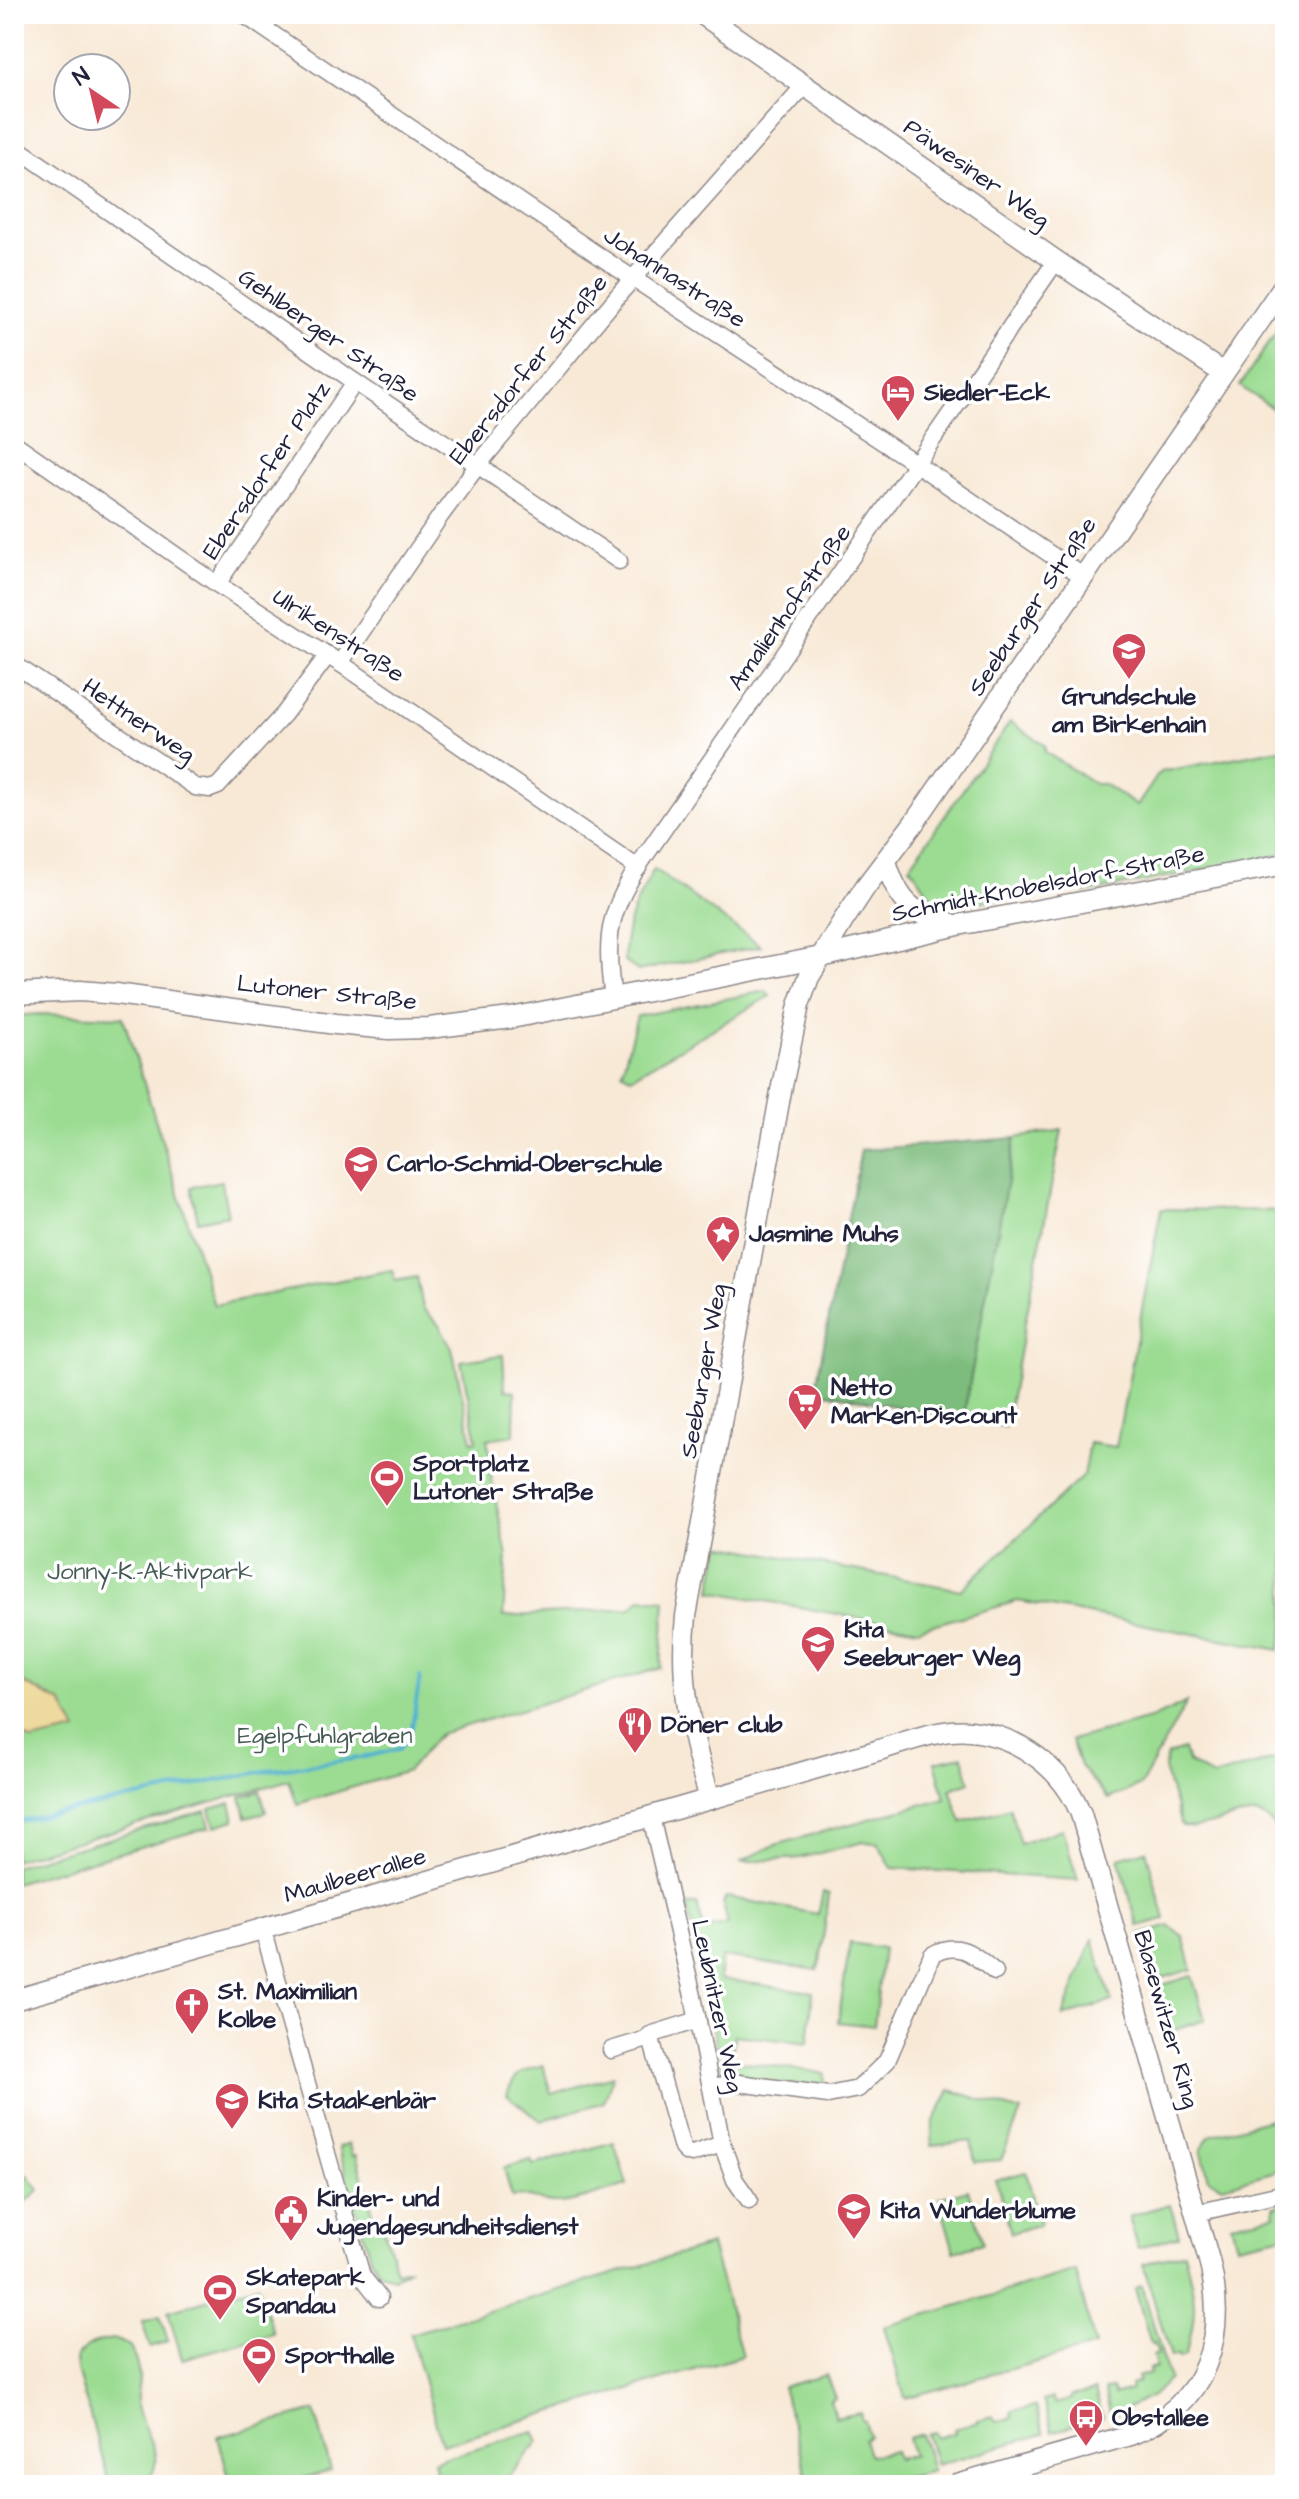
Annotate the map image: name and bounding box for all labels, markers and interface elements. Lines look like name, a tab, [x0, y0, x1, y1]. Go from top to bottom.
north arrow	[52, 52, 132, 132]
text: N	[67, 60, 96, 93]
street label: Päwesiner Weg	[896, 111, 1056, 238]
street label: Johannastraße	[597, 219, 752, 337]
street label: Gehlberger Straße	[231, 261, 426, 412]
street label: Ebersdorfer Straße	[441, 267, 616, 472]
hotel icon: Siedler-Eck	[879, 373, 917, 423]
street label: Ebersdorfer Platz	[195, 375, 339, 566]
place label: Siedler-Eck	[923, 376, 1050, 410]
street label: Seeburger Straße	[960, 510, 1106, 703]
street label: Amalienhofstraße	[720, 518, 860, 697]
street label: Ulrikenstraße	[266, 580, 411, 691]
school or university icon: Grundschule am Birkenhain	[1110, 631, 1148, 681]
street label: Hettnerweg	[75, 670, 202, 772]
place label: Grundschule am Birkenhain	[1051, 680, 1206, 742]
street label: Schmidt-Knobelsdorf-Straße	[889, 837, 1208, 931]
street label: Lutoner Straße	[235, 967, 418, 1019]
school or university icon: Carlo-Schmid-Oberschule	[342, 1144, 380, 1194]
place label: Carlo-Schmid-Oberschule	[387, 1147, 663, 1181]
place icon: Jasmine Muhs	[704, 1214, 742, 1264]
place label: Jasmine Muhs	[748, 1217, 899, 1251]
street label: Seeburger Weg	[672, 1281, 737, 1461]
place label: Netto Marken-Discount	[831, 1371, 1018, 1433]
supermarket icon: Netto Marken-Discount	[786, 1382, 824, 1432]
place label: Sportplatz Lutoner Straße	[412, 1447, 593, 1509]
sports icon: Sportplatz Lutoner Straße	[368, 1458, 406, 1508]
park label: Jonny-K.-Aktivpark	[47, 1555, 253, 1590]
place label: Kita Seeburger Weg	[843, 1613, 1021, 1676]
school or university icon: Kita Seeburger Weg	[799, 1624, 837, 1674]
restaurant icon: Döner club	[616, 1705, 654, 1755]
place label: Döner club	[661, 1708, 783, 1742]
park label: Egelpfuhlgraben	[237, 1719, 413, 1754]
street label: Maulbeerallee	[280, 1839, 430, 1912]
street label: Leubnitzer Weg	[681, 1916, 752, 2096]
street label: Blasewitzer Ring	[1123, 1926, 1208, 2113]
place label: St. Maximilian Kolbe	[217, 1975, 357, 2037]
church icon: St. Maximilian Kolbe	[173, 1986, 211, 2036]
school or university icon: Kita Staakenbär	[213, 2081, 251, 2131]
place label: Kita Staakenbär	[258, 2084, 437, 2118]
place label: Kinder- und Jugendgesundheitsdienst	[316, 2182, 579, 2245]
school or university icon: Kita Wunderblume	[835, 2191, 873, 2241]
public building icon: Kinder- und Jugendgesundheitsdienst	[272, 2193, 310, 2243]
place label: Kita Wunderblume	[880, 2194, 1076, 2228]
place label: Skatepark Spandau	[245, 2261, 365, 2323]
sports icon: Skatepark Spandau	[201, 2272, 239, 2322]
sports icon: Sporthalle	[240, 2336, 278, 2386]
place label: Sporthalle	[284, 2339, 395, 2373]
bus stop icon: Obstallee	[1067, 2398, 1105, 2448]
place label: Obstallee	[1112, 2401, 1209, 2435]

